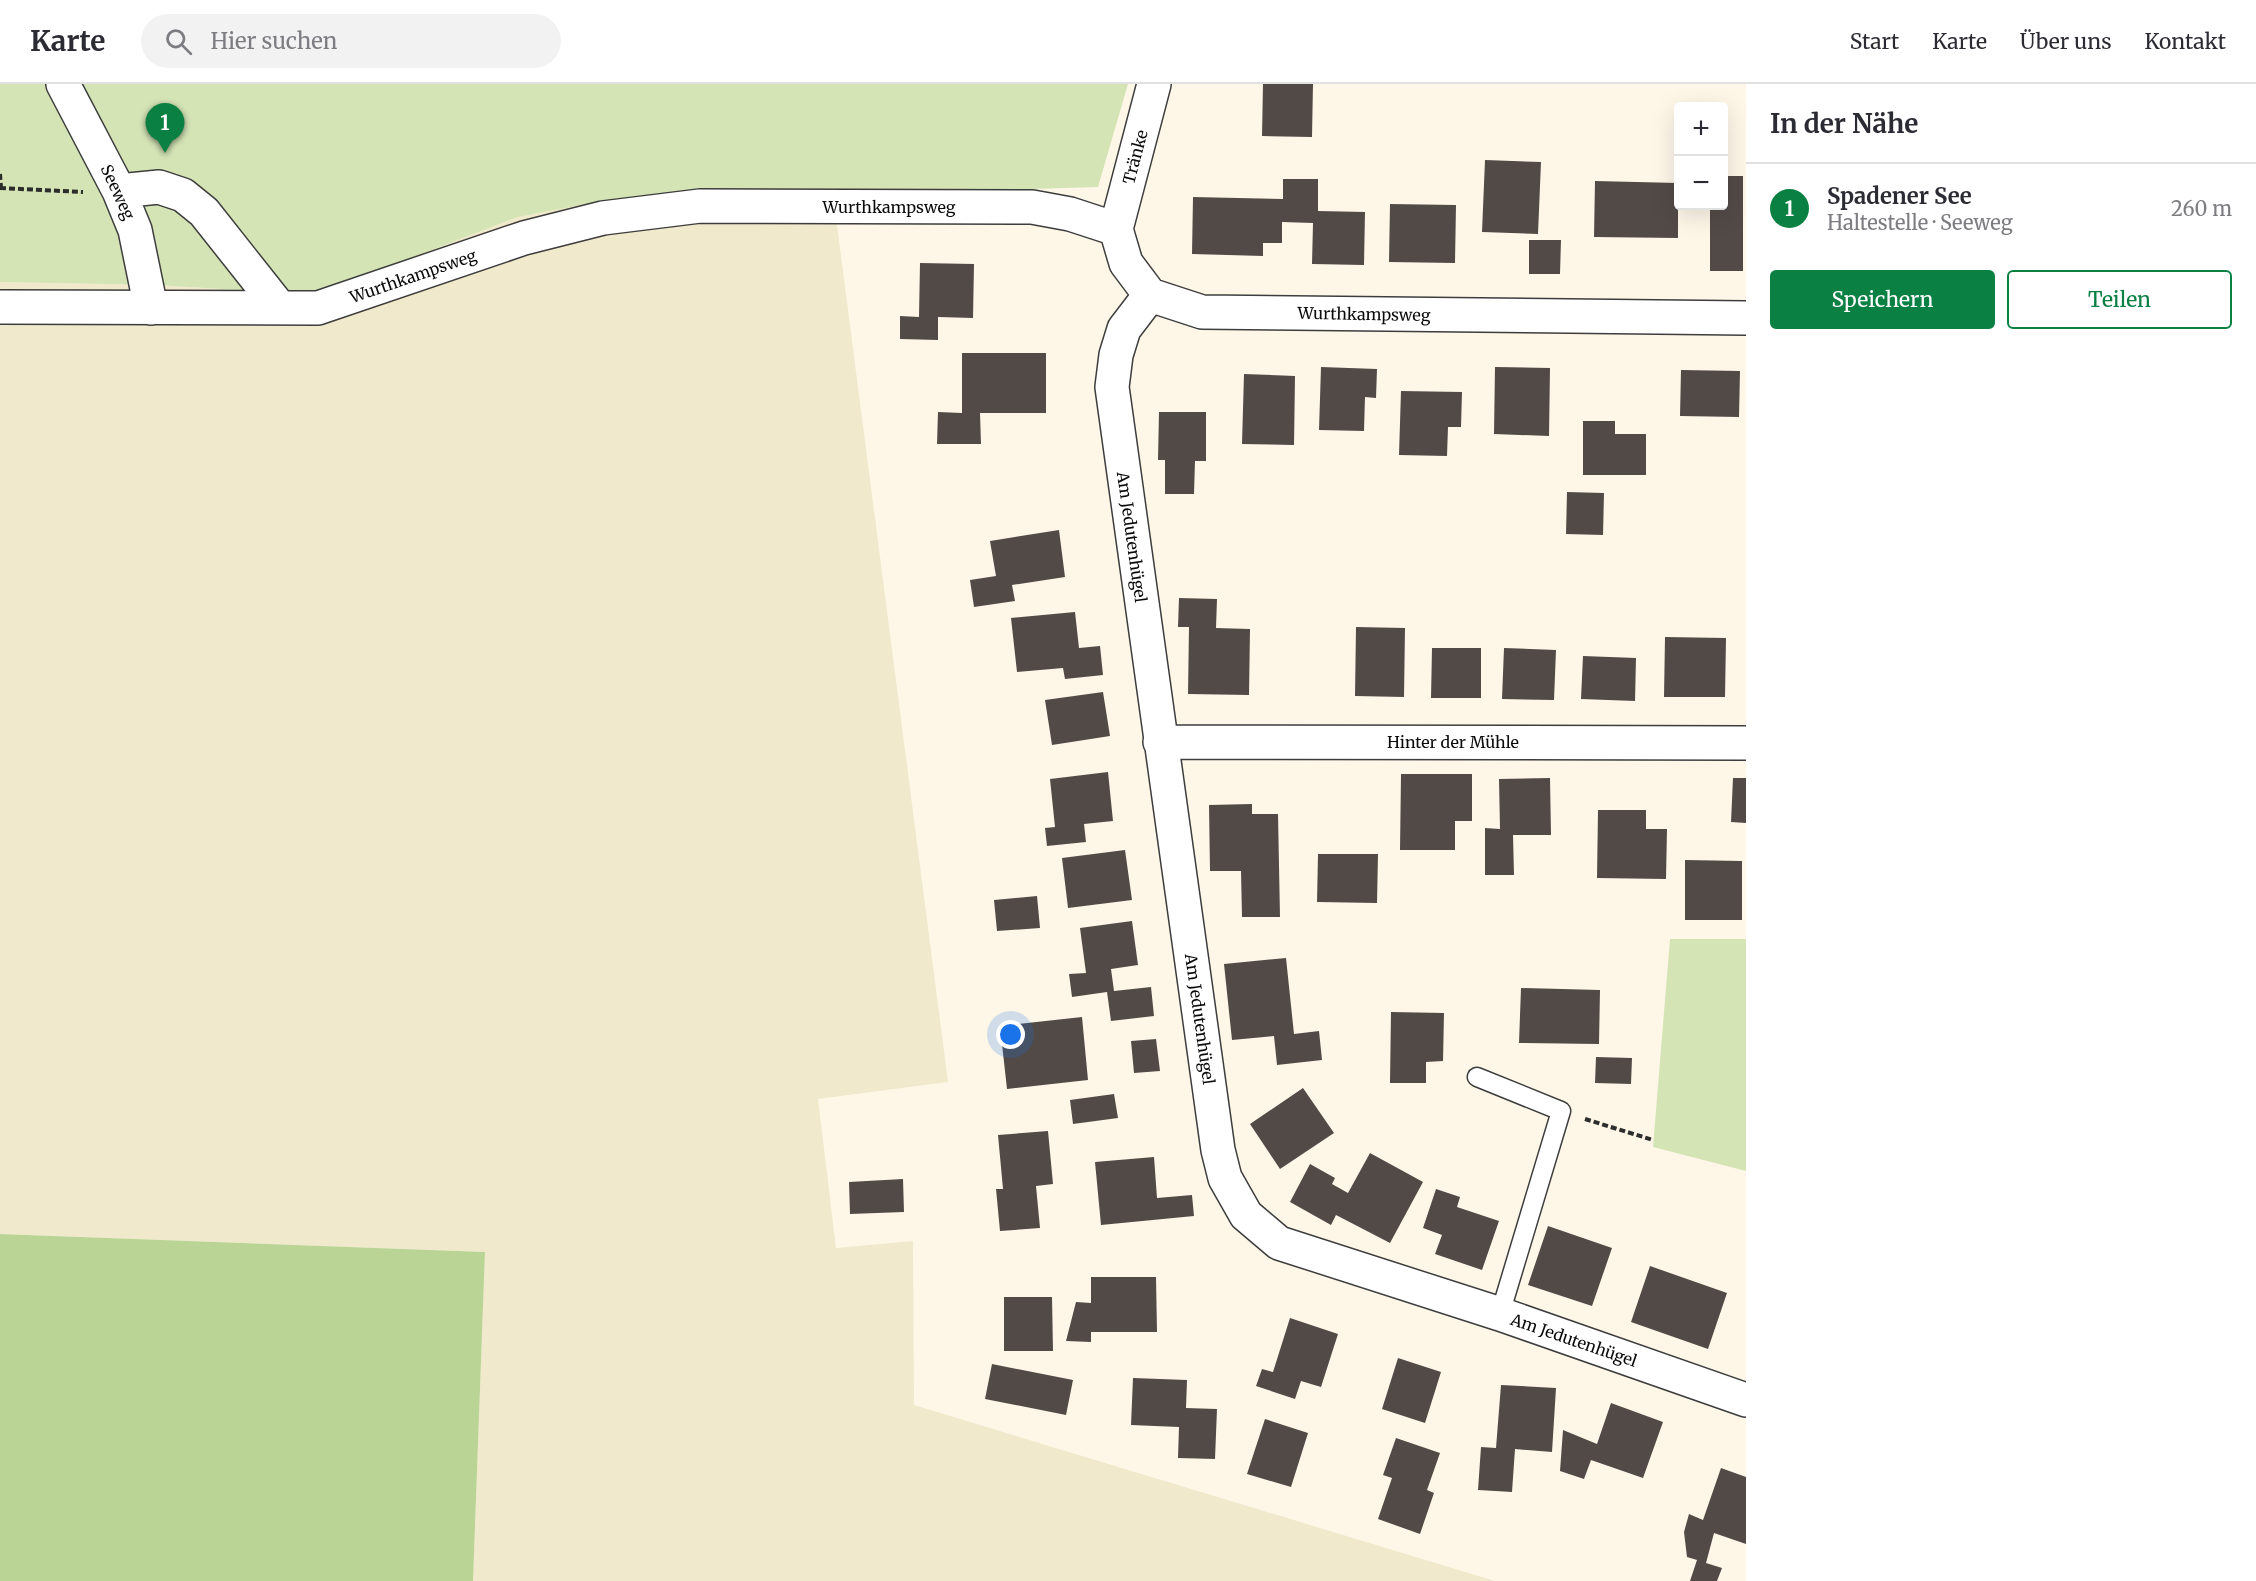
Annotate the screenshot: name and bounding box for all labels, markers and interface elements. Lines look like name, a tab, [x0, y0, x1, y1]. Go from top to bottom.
search box	[141, 14, 561, 68]
text: Karte	[30, 23, 105, 59]
icon: search	[162, 25, 195, 58]
text: Hier suchen	[210, 27, 337, 55]
text: Start	[1850, 28, 1899, 55]
text: Karte	[1932, 28, 1987, 55]
text: Über uns	[2020, 28, 2111, 55]
text: Kontakt	[2144, 28, 2226, 55]
map controls	[1674, 102, 1728, 210]
button: +	[1674, 102, 1728, 156]
pin: 1	[146, 104, 184, 153]
text: In der Nähe	[1770, 107, 1918, 140]
street label: Tränke	[1118, 128, 1152, 186]
button: −	[1674, 156, 1728, 210]
street label: Seeweg	[97, 161, 140, 223]
text: Spadener See	[1827, 182, 1972, 210]
text: 1	[1785, 196, 1794, 221]
text: 260 m	[2171, 196, 2232, 221]
street label: Wurthkampsweg	[822, 197, 956, 217]
text: Haltestelle · Seeweg	[1827, 210, 2013, 235]
street label: Wurthkampsweg	[346, 245, 479, 307]
button: Speichern	[1770, 270, 1995, 329]
button: Teilen	[2007, 270, 2232, 329]
street label: Wurthkampsweg	[1296, 303, 1431, 325]
street label: Am Jedutenhügel	[1113, 469, 1151, 604]
street label: Hinter der Mühle	[1387, 732, 1519, 752]
street label: Am Jedutenhügel	[1181, 951, 1219, 1086]
your location	[996, 1020, 1025, 1049]
street label: Am Jedutenhügel	[1507, 1309, 1640, 1371]

